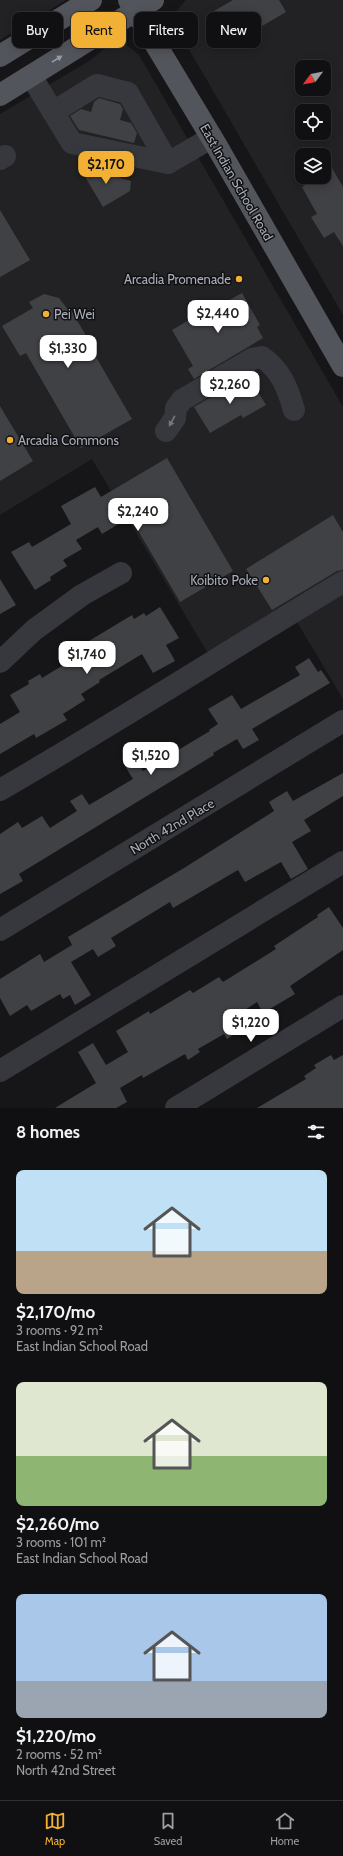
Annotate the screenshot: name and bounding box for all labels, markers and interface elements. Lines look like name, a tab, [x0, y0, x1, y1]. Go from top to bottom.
chip: Buy	[12, 12, 63, 48]
chip: Rent	[71, 12, 126, 48]
chip: Filters	[134, 12, 198, 48]
chip: New	[206, 12, 261, 48]
one-way arrow	[51, 56, 63, 63]
north arrow	[295, 60, 331, 96]
map controls	[295, 60, 331, 184]
button: locate	[295, 104, 331, 140]
street label: East Indian School Road	[197, 121, 277, 243]
button: layers	[295, 148, 331, 184]
pin: $2,170	[73, 151, 139, 185]
text: $2,170	[87, 156, 125, 172]
place label: Arcadia Promenade	[124, 271, 231, 287]
marker: Arcadia Promenade	[234, 274, 244, 284]
pin: $2,440	[185, 300, 251, 334]
text: $2,440	[197, 305, 239, 321]
place label: Pei Wei	[54, 306, 95, 322]
marker: Pei Wei	[41, 309, 51, 319]
pin: $1,330	[35, 335, 101, 369]
text: $1,330	[49, 340, 87, 356]
pin: $2,260	[197, 371, 263, 405]
text: $2,260	[210, 376, 250, 392]
one-way arrow	[169, 415, 176, 427]
place label: Arcadia Commons	[18, 432, 119, 448]
marker: Arcadia Commons	[5, 435, 15, 445]
pin: $2,240	[105, 498, 171, 532]
text: $2,240	[117, 503, 159, 519]
place label: Koibito Poke	[190, 572, 258, 588]
marker: Koibito Poke	[261, 575, 271, 585]
pin: $1,740	[54, 641, 120, 675]
text: $1,740	[68, 646, 106, 662]
pin: $1,520	[118, 742, 184, 776]
text: $1,520	[132, 747, 170, 763]
street label: North 42nd Place	[127, 794, 217, 857]
pin: $1,220	[218, 1009, 284, 1043]
text: $1,220	[232, 1014, 270, 1030]
icon: filters	[305, 1121, 327, 1143]
text: 8 homes	[16, 1122, 80, 1142]
icon: home	[136, 1196, 208, 1268]
text: $2,170/mo	[16, 1302, 95, 1322]
text: 3 rooms · 92 m²	[16, 1322, 103, 1338]
text: East Indian School Road	[16, 1338, 148, 1354]
icon: home	[136, 1408, 208, 1480]
text: $2,260/mo	[16, 1514, 99, 1534]
text: 3 rooms · 101 m²	[16, 1534, 106, 1550]
text: East Indian School Road	[16, 1550, 148, 1566]
icon: home	[136, 1620, 208, 1692]
text: $1,220/mo	[16, 1726, 96, 1746]
text: 2 rooms · 52 m²	[16, 1746, 102, 1762]
text: North 42nd Street	[16, 1762, 116, 1778]
tab: Map	[44, 1810, 66, 1848]
tab: Saved	[154, 1810, 182, 1848]
tab: Home	[270, 1810, 299, 1848]

